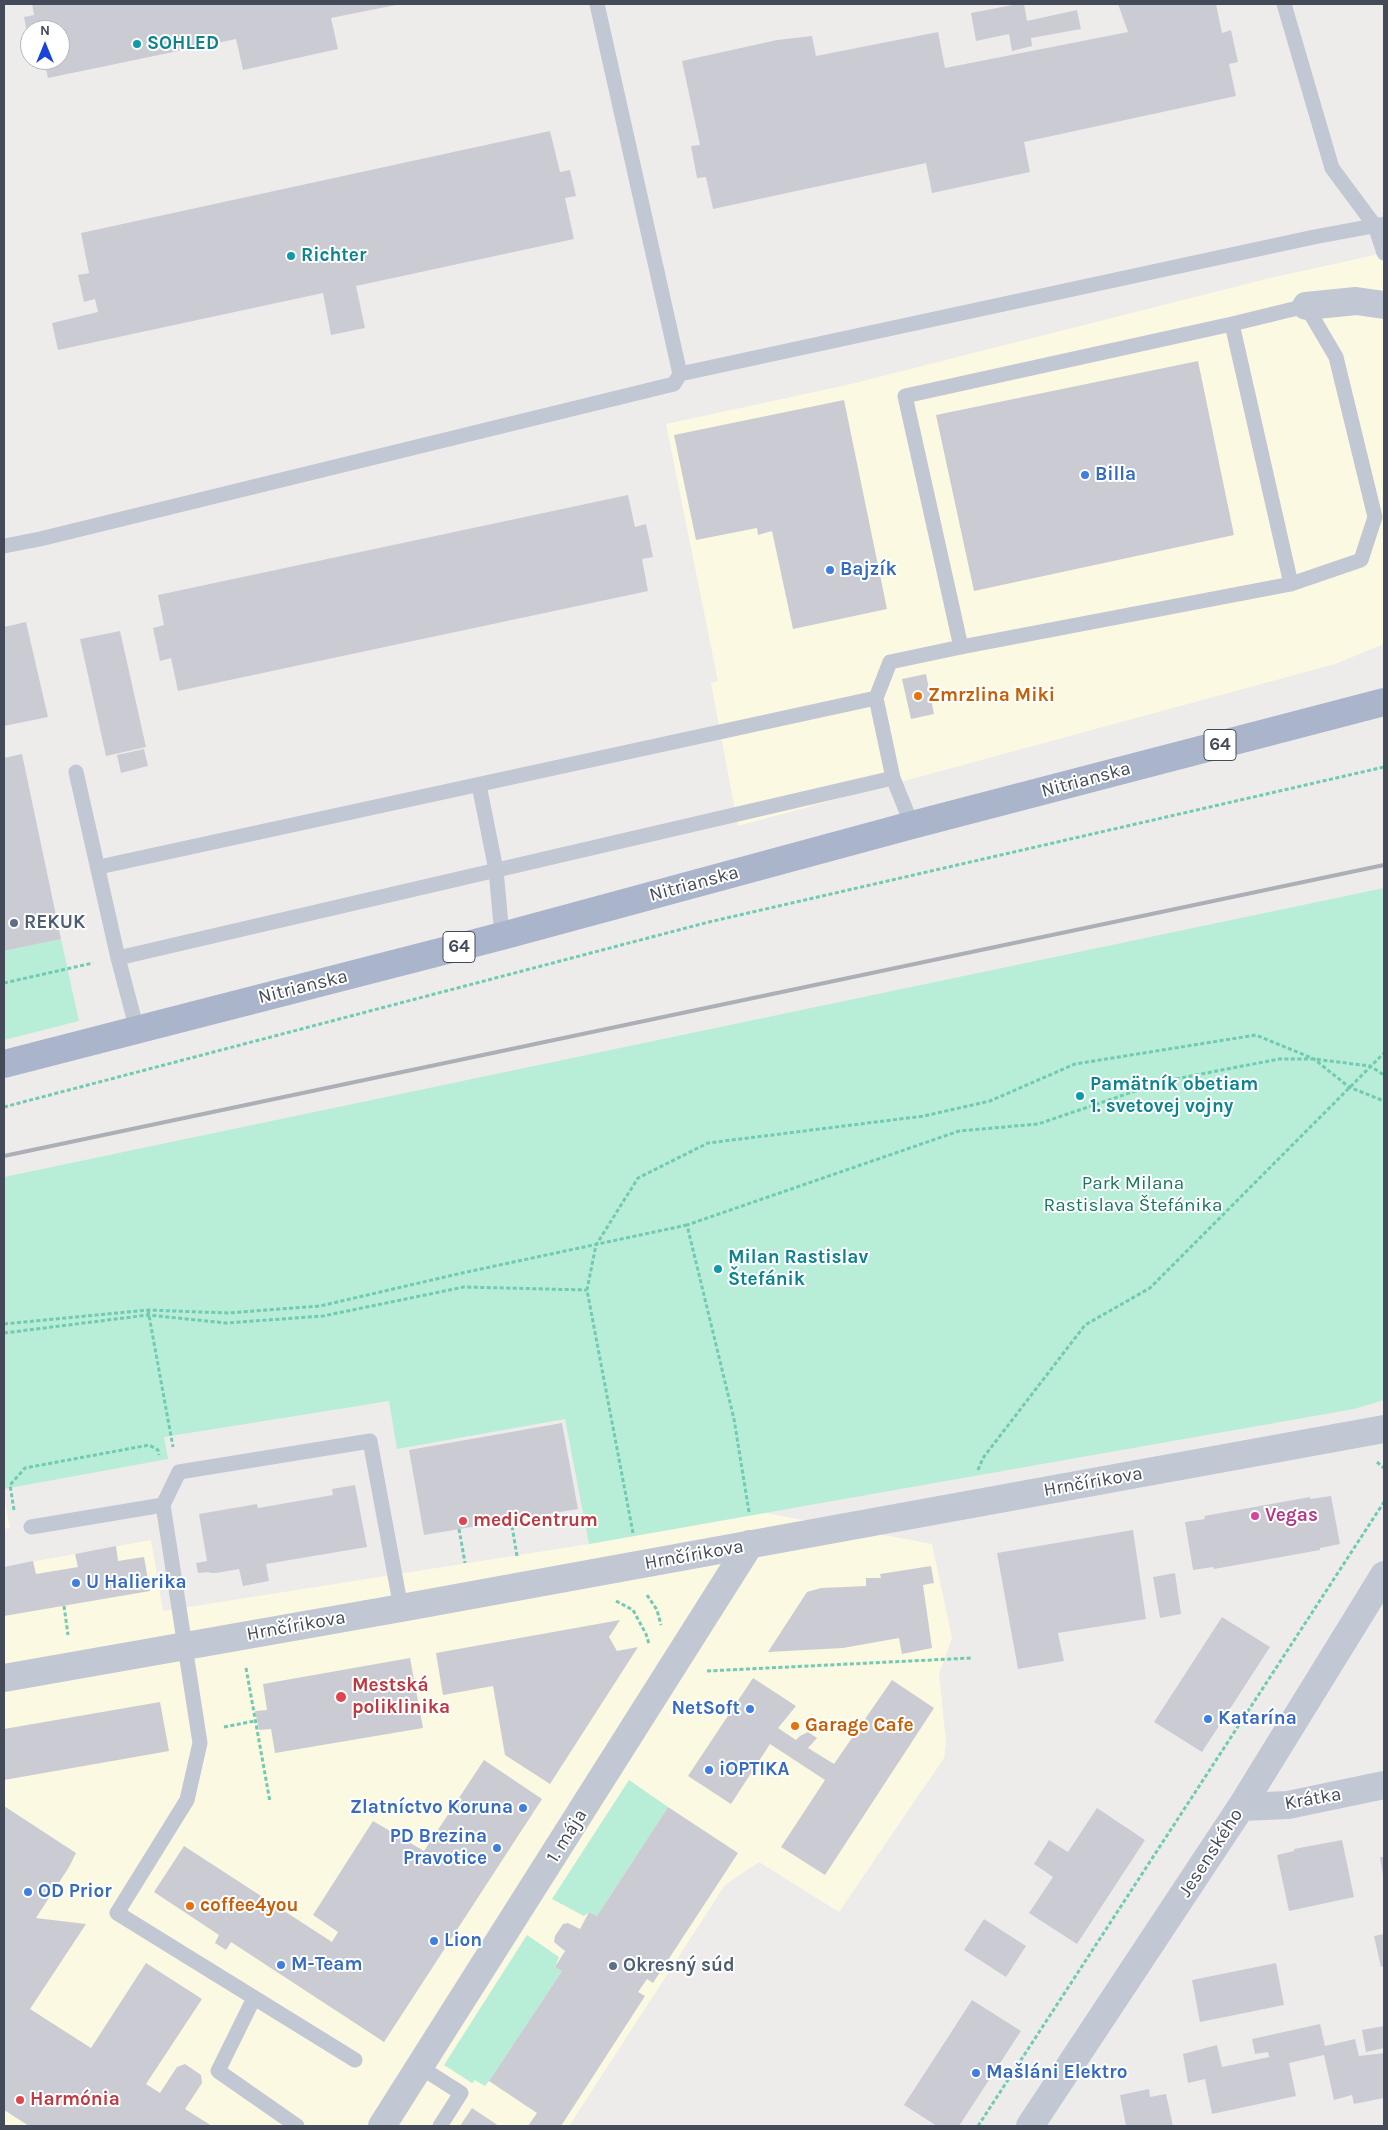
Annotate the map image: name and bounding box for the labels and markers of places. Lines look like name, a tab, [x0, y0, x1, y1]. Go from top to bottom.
place label: SOHLED	[147, 33, 219, 55]
marker: SOHLED	[131, 38, 143, 50]
place label: Richter	[301, 245, 366, 267]
marker: Richter	[285, 250, 297, 262]
place label: Billa	[1095, 464, 1136, 486]
marker: Billa	[1079, 469, 1091, 481]
place label: Bajzík	[840, 559, 897, 581]
marker: Bajzík	[824, 564, 836, 576]
place label: Zmrzlina Miki	[928, 685, 1055, 707]
marker: Zmrzlina Miki	[912, 690, 924, 702]
place label: REKUK	[24, 912, 85, 934]
marker: REKUK	[8, 917, 20, 929]
place label: Pamätník obetiam 1. svetovej vojny	[1090, 1074, 1258, 1118]
marker: Pamätník obetiam 1. svetovej vojny	[1074, 1090, 1086, 1102]
place label: Milan Rastislav Štefánik	[728, 1247, 868, 1291]
marker: Milan Rastislav Štefánik	[712, 1263, 724, 1275]
place label: Vegas	[1265, 1505, 1318, 1527]
place label: mediCentrum	[473, 1510, 598, 1532]
marker: Vegas	[1249, 1510, 1261, 1522]
marker: mediCentrum	[457, 1515, 469, 1527]
place label: U Halierika	[86, 1572, 187, 1594]
marker: U Halierika	[70, 1577, 82, 1589]
place label: Mestská poliklinika	[352, 1675, 450, 1719]
marker: Mestská poliklinika	[334, 1690, 348, 1704]
place label: NetSoft	[671, 1698, 740, 1720]
marker: NetSoft	[744, 1703, 756, 1715]
place label: Katarína	[1218, 1708, 1297, 1730]
marker: Katarína	[1202, 1713, 1214, 1725]
place label: Garage Cafe	[805, 1715, 914, 1737]
marker: Garage Cafe	[789, 1720, 801, 1732]
place label: iOPTIKA	[719, 1759, 789, 1781]
marker: iOPTIKA	[703, 1764, 715, 1776]
place label: Zlatníctvo Koruna	[350, 1797, 513, 1819]
marker: Zlatníctvo Koruna	[517, 1802, 529, 1814]
place label: PD Brezina Pravotice	[390, 1826, 487, 1870]
marker: PD Brezina Pravotice	[491, 1842, 503, 1854]
place label: OD Prior	[38, 1881, 112, 1903]
marker: OD Prior	[22, 1886, 34, 1898]
place label: coffee4you	[200, 1895, 298, 1917]
marker: coffee4you	[184, 1900, 196, 1912]
place label: Lion	[444, 1930, 482, 1952]
marker: Lion	[428, 1935, 440, 1947]
place label: M-Team	[291, 1954, 362, 1976]
place label: Okresný súd	[623, 1955, 735, 1977]
marker: M-Team	[275, 1959, 287, 1971]
marker: Okresný súd	[607, 1960, 619, 1972]
place label: Mašláni Elektro	[986, 2062, 1127, 2084]
marker: Mašláni Elektro	[970, 2067, 982, 2079]
place label: Harmónia	[30, 2089, 120, 2111]
marker: Harmónia	[14, 2094, 26, 2106]

